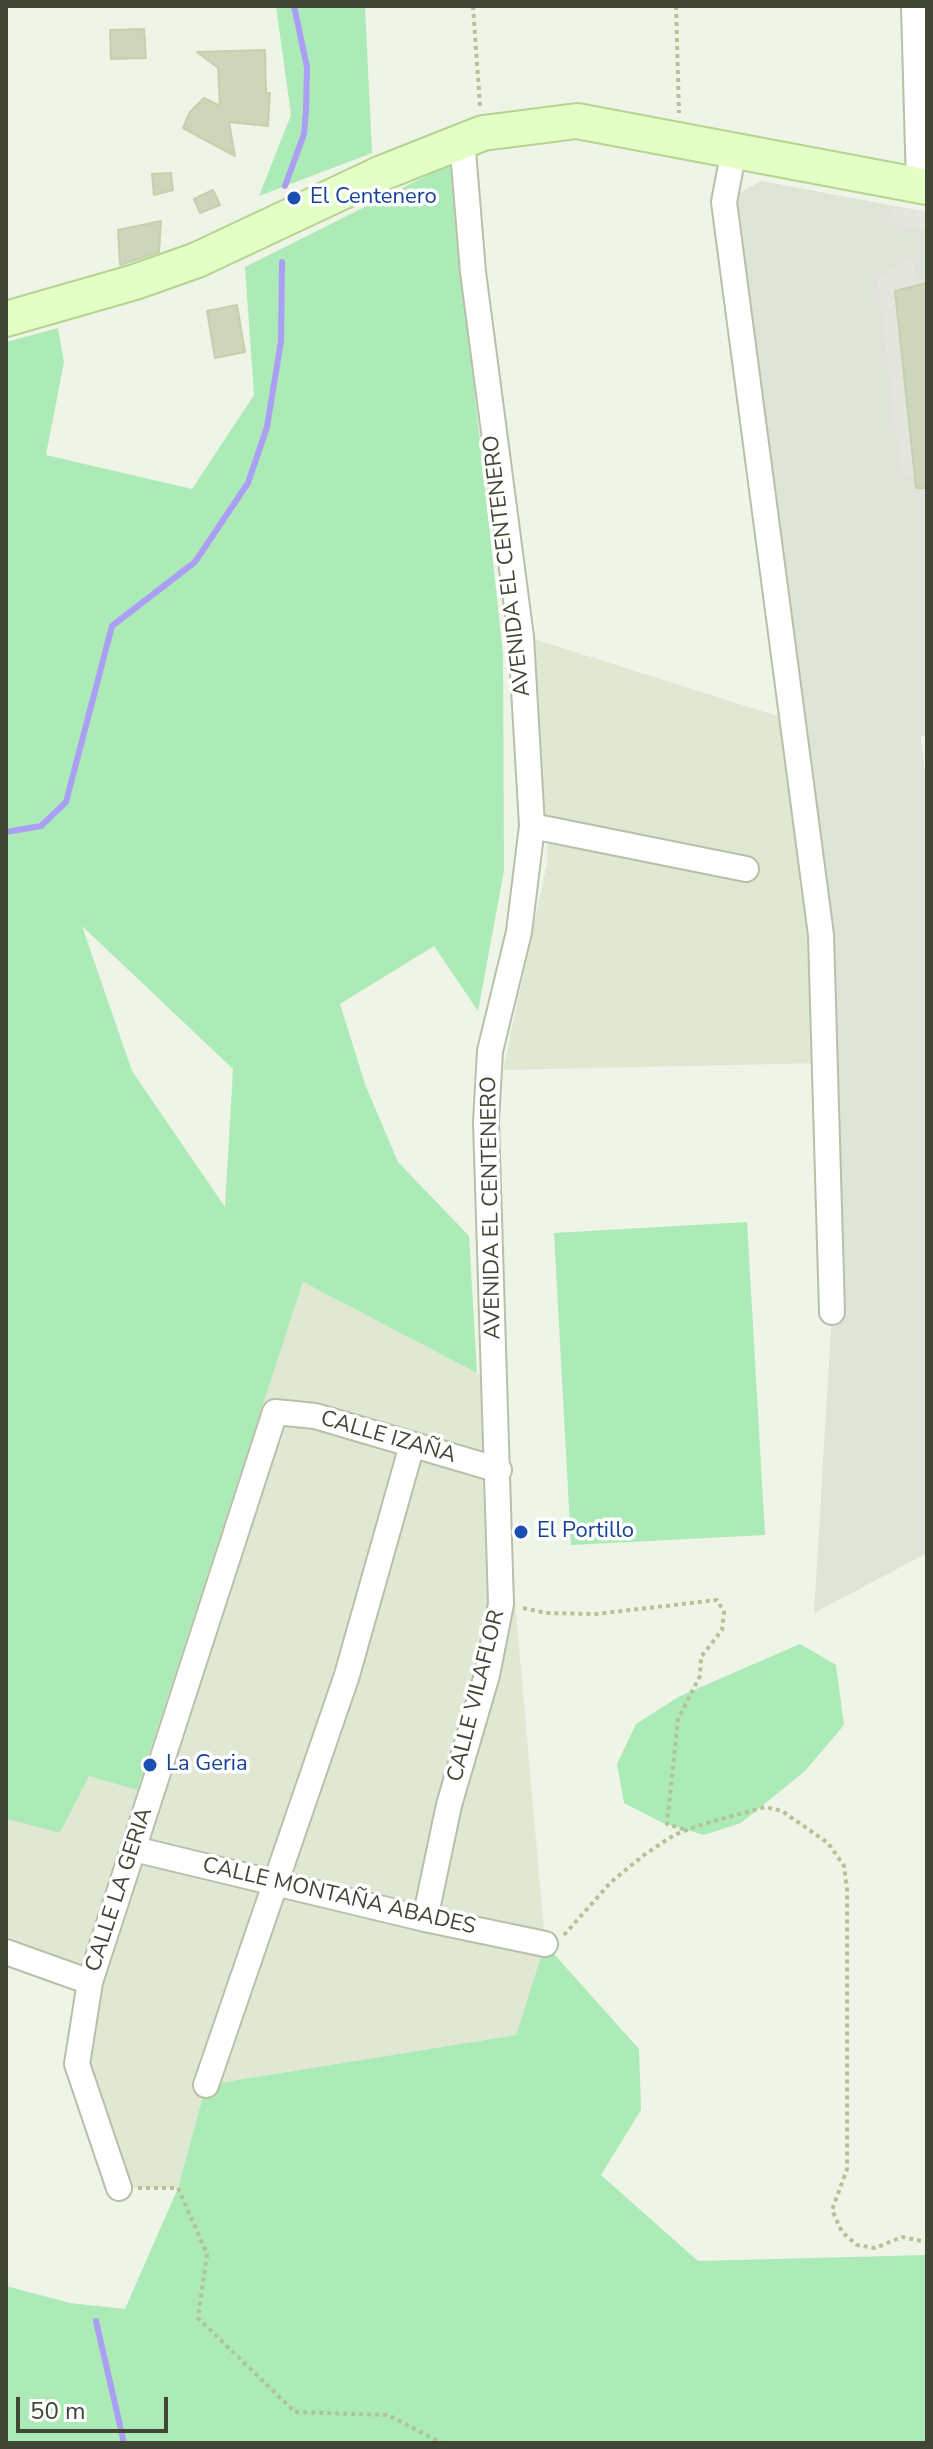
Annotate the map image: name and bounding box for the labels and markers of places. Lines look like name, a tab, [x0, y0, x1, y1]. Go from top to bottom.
place label: El Centenero	[310, 185, 437, 211]
marker: El Centenero	[285, 189, 303, 207]
place label: El Portillo	[537, 1519, 634, 1545]
marker: El Portillo	[512, 1523, 530, 1541]
place label: La Geria	[166, 1752, 248, 1778]
marker: La Geria	[141, 1756, 159, 1774]

